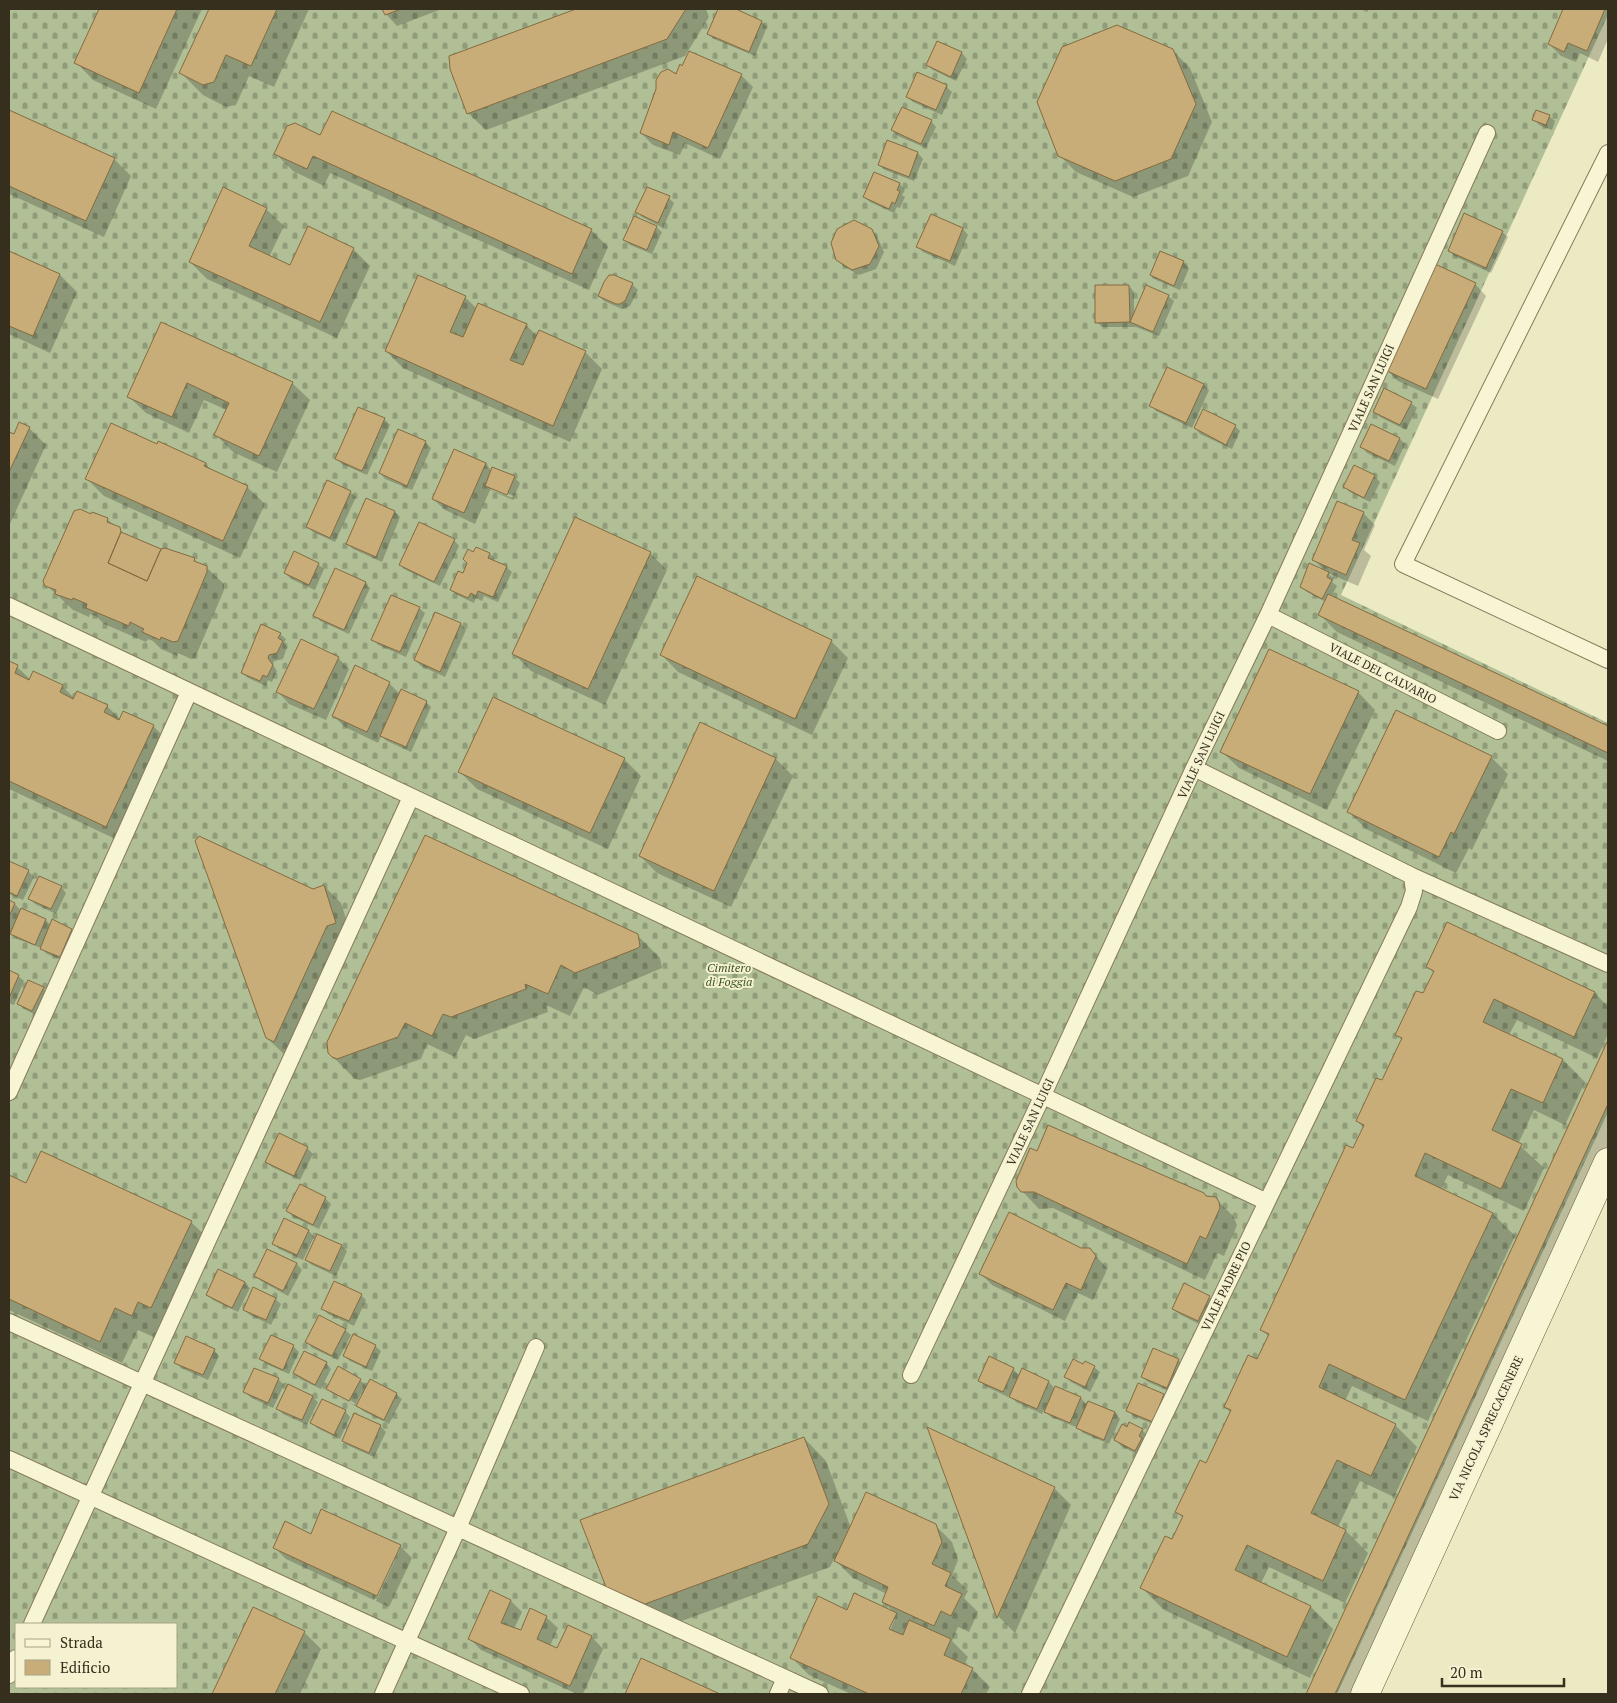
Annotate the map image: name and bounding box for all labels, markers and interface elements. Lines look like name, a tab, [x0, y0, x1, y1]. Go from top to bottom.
street label: VIALE SAN LUIGI	[1345, 342, 1397, 434]
street label: VIALE DEL CALVARIO	[1327, 639, 1440, 707]
street label: VIALE SAN LUIGI	[1174, 709, 1228, 801]
park label: Cimitero di Foggia	[706, 960, 752, 989]
street label: VIALE SAN LUIGI	[1003, 1076, 1057, 1168]
street label: VIALE PADRE PIO	[1198, 1239, 1254, 1333]
street label: VIA NICOLA SPRECACENERE	[1446, 1353, 1526, 1503]
legend	[15, 1623, 178, 1688]
text: Strada	[60, 1632, 103, 1652]
scale bar	[1442, 1656, 1564, 1688]
text: Edificio	[60, 1657, 110, 1677]
text: 20 m	[1450, 1662, 1483, 1682]

